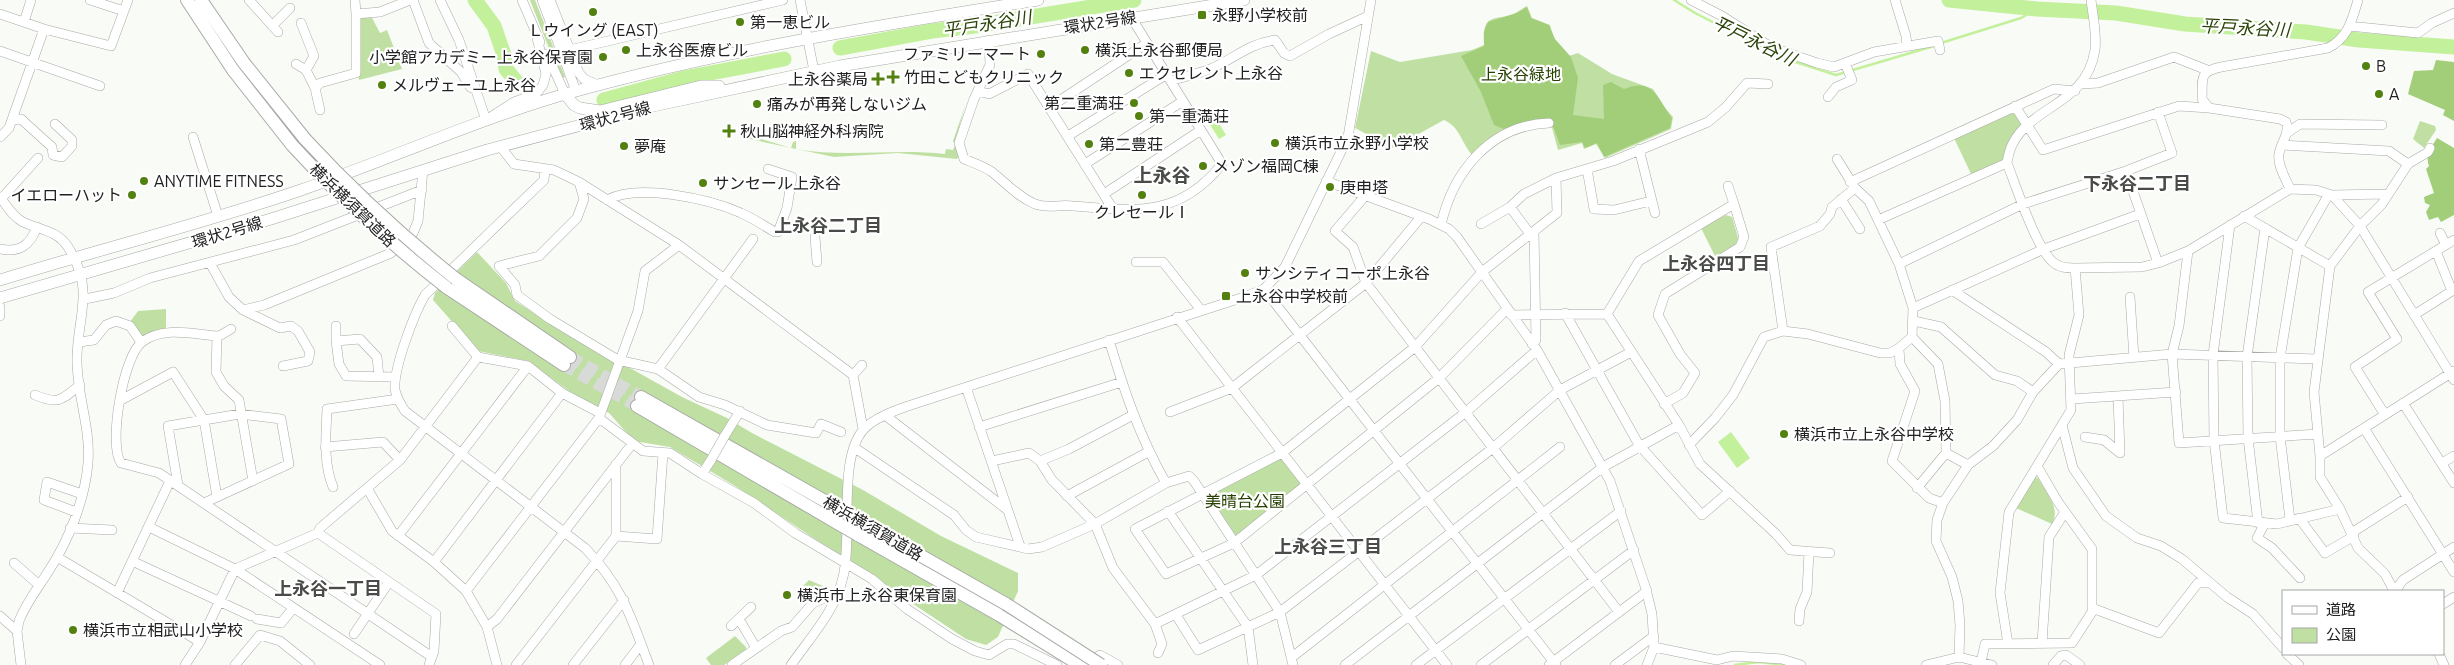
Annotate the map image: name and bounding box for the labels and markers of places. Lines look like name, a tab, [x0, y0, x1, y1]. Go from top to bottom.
marker: Ｌウイング (EAST)	[587, 6, 599, 18]
place label: 永野小学校前	[1212, 6, 1308, 24]
marker: 永野小学校前	[1196, 9, 1208, 21]
place label: 第一恵ビル	[750, 13, 830, 31]
marker: 第一恵ビル	[734, 16, 746, 28]
place label: Ｌウイング (EAST)	[528, 21, 658, 40]
place label: 上永谷医療ビル	[636, 41, 748, 59]
place label: 横浜上永谷郵便局	[1095, 41, 1223, 59]
marker: 上永谷医療ビル	[620, 44, 632, 56]
marker: 横浜上永谷郵便局	[1079, 44, 1091, 56]
place label: ファミリーマート	[903, 45, 1031, 63]
place label: 小学館アカデミー上永谷保育園	[369, 48, 593, 66]
marker: ファミリーマート	[1035, 48, 1047, 60]
marker: 小学館アカデミー上永谷保育園	[597, 51, 609, 63]
place label: B	[2376, 57, 2386, 75]
marker: B	[2360, 60, 2372, 72]
place label: エクセレント上永谷	[1139, 64, 1283, 82]
marker: エクセレント上永谷	[1123, 67, 1135, 79]
place label: 竹田こどもクリニック	[904, 68, 1064, 86]
place label: 上永谷薬局	[788, 70, 868, 88]
marker: 竹田こどもクリニック	[886, 70, 900, 84]
marker: 上永谷薬局	[872, 73, 884, 85]
place label: メルヴェーユ上永谷	[392, 76, 536, 94]
marker: メルヴェーユ上永谷	[376, 79, 388, 91]
place label: A	[2389, 85, 2400, 103]
marker: A	[2373, 88, 2385, 100]
place label: 第二重満荘	[1044, 94, 1124, 112]
place label: 痛みが再発しないジム	[767, 95, 927, 113]
marker: 第二重満荘	[1128, 97, 1140, 109]
marker: 痛みが再発しないジム	[751, 98, 763, 110]
place label: 第一重満荘	[1149, 107, 1229, 125]
marker: 第一重満荘	[1133, 110, 1145, 122]
place label: 秋山脳神経外科病院	[740, 122, 884, 140]
marker: 秋山脳神経外科病院	[722, 124, 736, 138]
place label: 横浜市立永野小学校	[1285, 134, 1429, 152]
place label: 第二豊荘	[1099, 135, 1163, 153]
place label: 夢庵	[634, 137, 666, 155]
marker: 横浜市立永野小学校	[1269, 137, 1281, 149]
marker: 第二豊荘	[1083, 138, 1095, 150]
marker: 夢庵	[618, 140, 630, 152]
place label: メゾン福岡C棟	[1213, 157, 1319, 175]
marker: メゾン福岡C棟	[1197, 160, 1209, 172]
place label: ANYTIME FITNESS	[154, 172, 284, 190]
place label: サンセール上永谷	[713, 174, 841, 192]
marker: ANYTIME FITNESS	[138, 175, 150, 187]
marker: サンセール上永谷	[697, 177, 709, 189]
place label: 庚申塔	[1340, 178, 1388, 196]
marker: 庚申塔	[1324, 181, 1336, 193]
place label: イエローハット	[10, 186, 122, 204]
marker: イエローハット	[126, 189, 138, 201]
marker: クレセールⅠ	[1136, 189, 1148, 201]
place label: クレセールⅠ	[1094, 203, 1190, 221]
place label: サンシティコーポ上永谷	[1255, 264, 1430, 282]
marker: サンシティコーポ上永谷	[1239, 267, 1251, 279]
place label: 上永谷中学校前	[1236, 287, 1348, 305]
marker: 上永谷中学校前	[1220, 290, 1232, 302]
place label: 横浜市立上永谷中学校	[1794, 425, 1954, 443]
marker: 横浜市立上永谷中学校	[1778, 428, 1790, 440]
place label: 横浜市上永谷東保育園	[797, 586, 957, 604]
marker: 横浜市上永谷東保育園	[781, 589, 793, 601]
place label: 横浜市立相武山小学校	[83, 621, 243, 639]
marker: 横浜市立相武山小学校	[67, 624, 79, 636]

